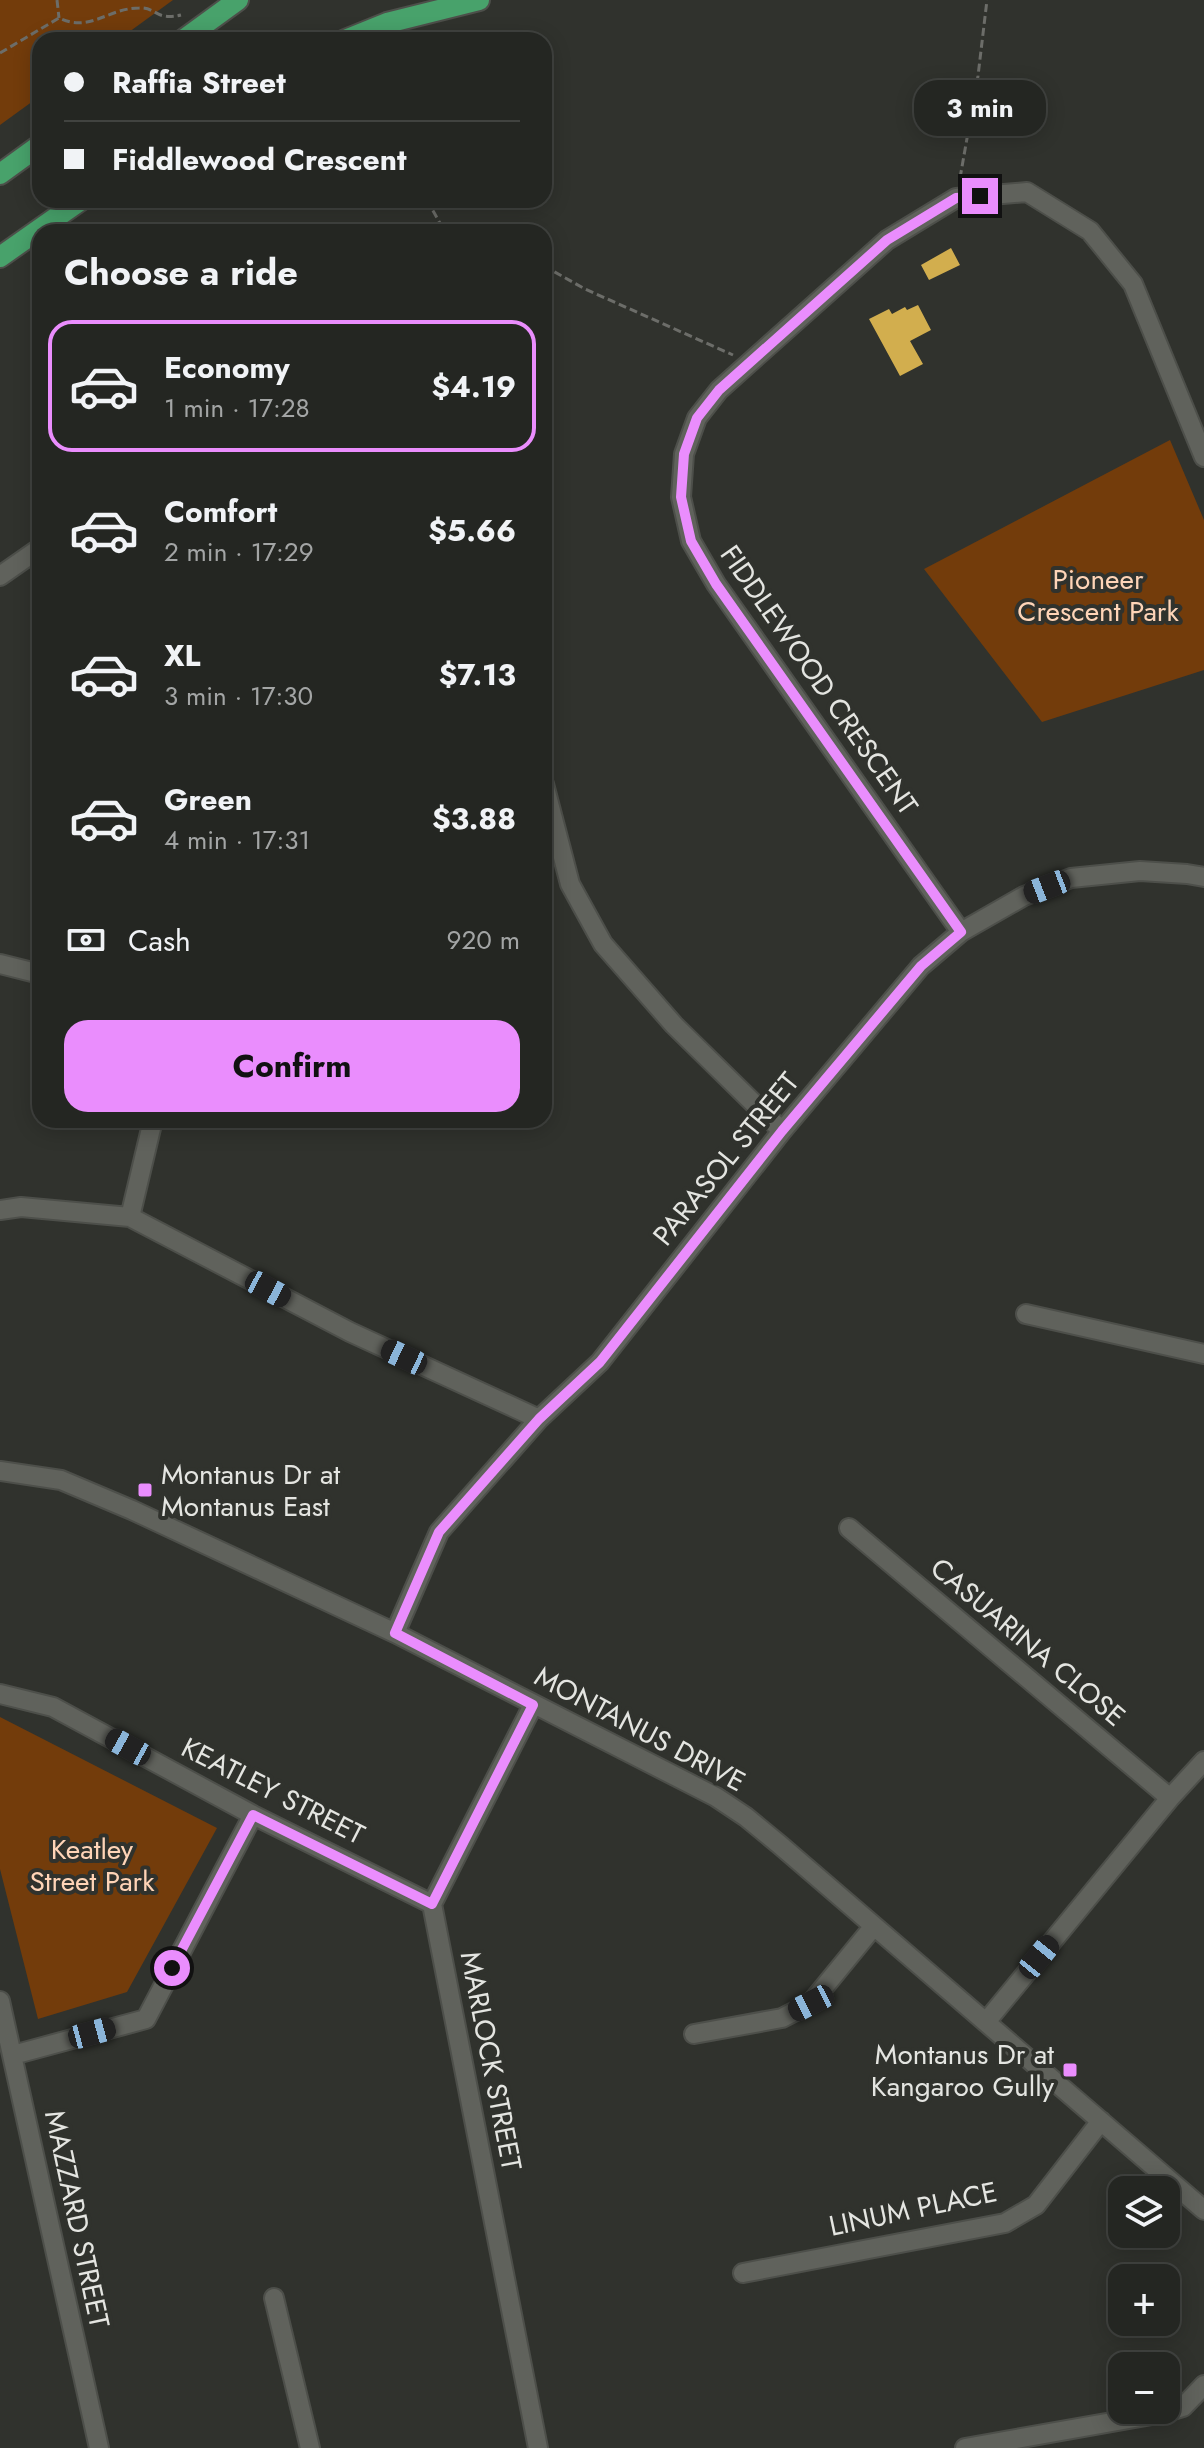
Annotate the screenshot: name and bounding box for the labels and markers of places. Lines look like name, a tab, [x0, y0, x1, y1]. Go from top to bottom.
place label: Montanus Dr at Montanus East	[161, 1454, 340, 1527]
marker: Montanus Dr at Montanus East	[136, 1481, 154, 1499]
place label: Montanus Dr at Kangaroo Gully	[871, 2034, 1055, 2107]
marker: Montanus Dr at Kangaroo Gully	[1061, 2061, 1079, 2079]

